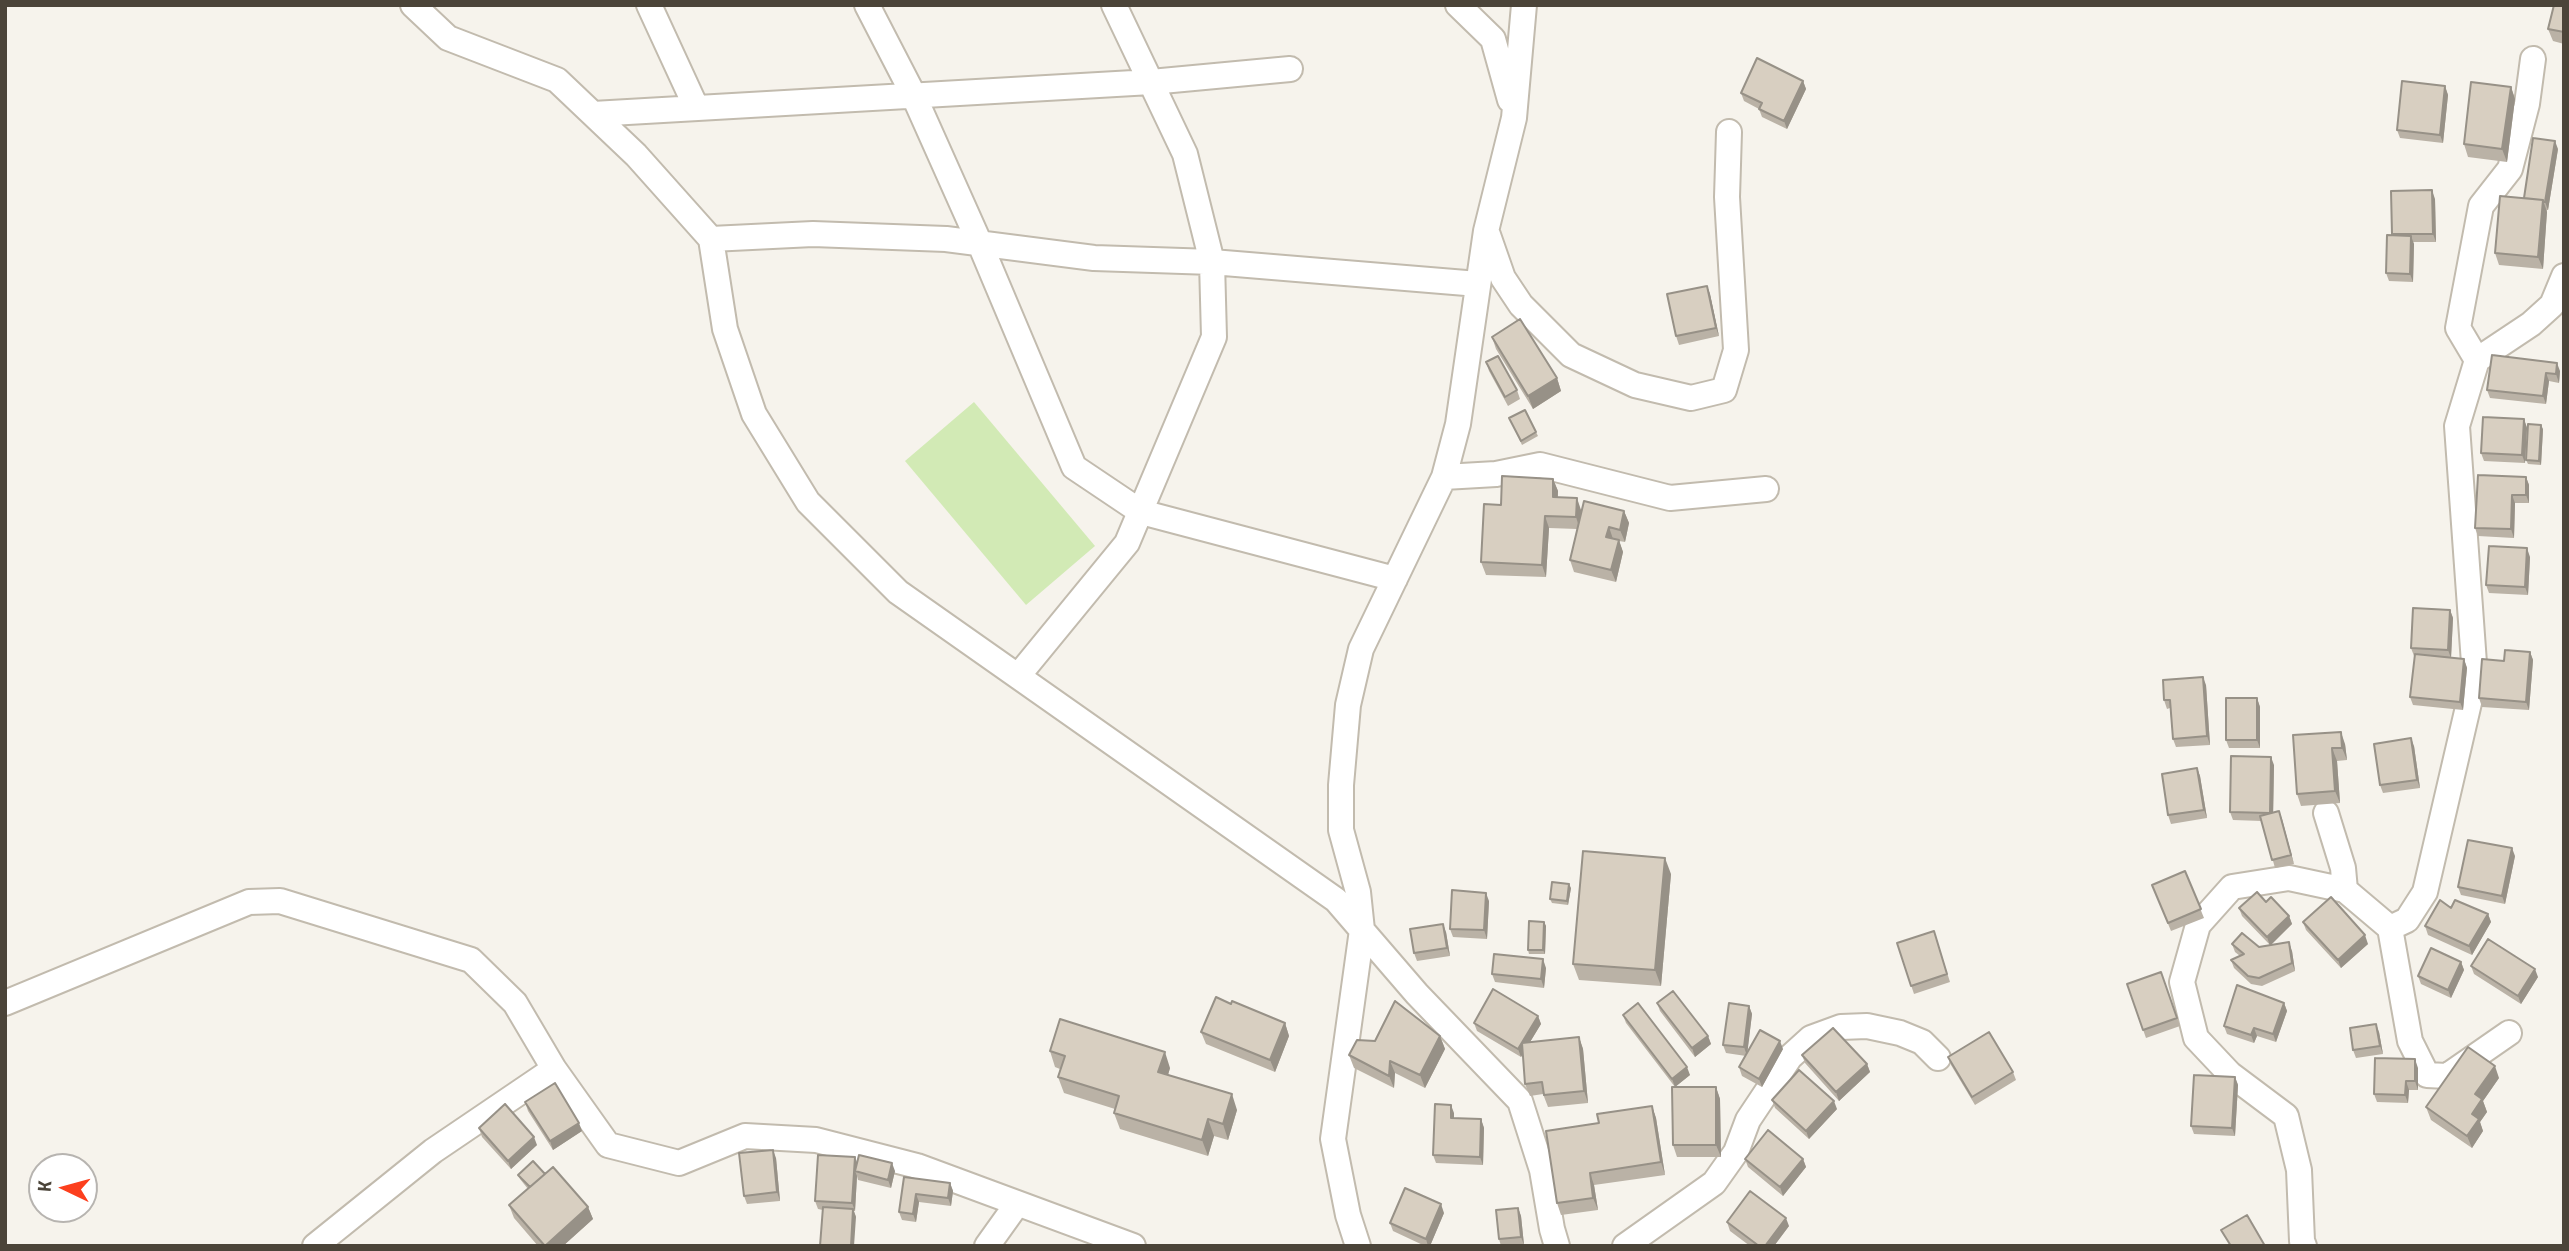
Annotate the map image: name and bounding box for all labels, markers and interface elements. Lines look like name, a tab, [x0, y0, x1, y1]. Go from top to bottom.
north arrow	[28, 1153, 98, 1223]
text: K	[29, 1179, 59, 1193]

